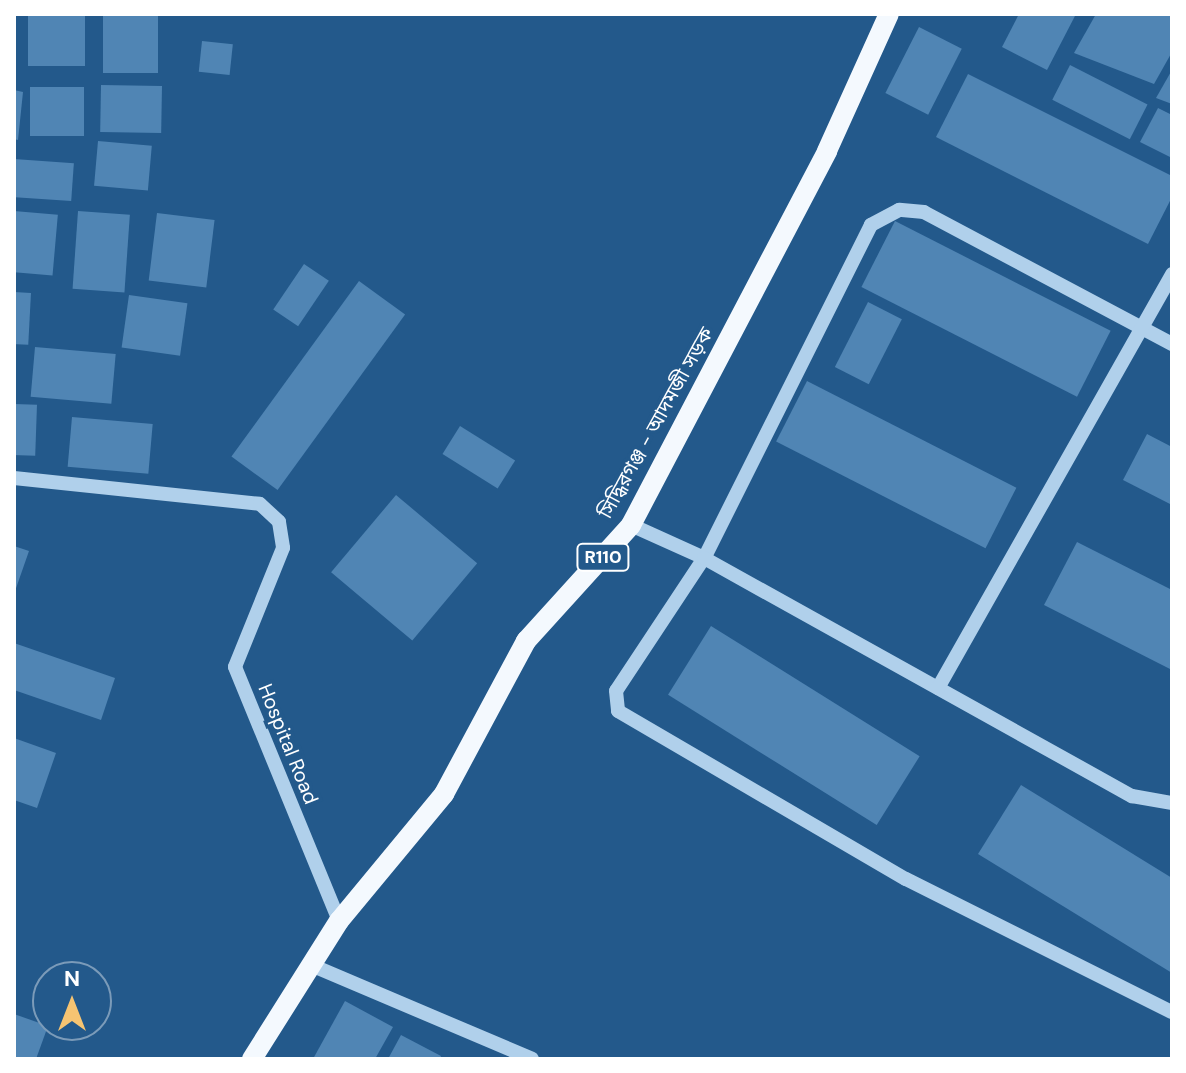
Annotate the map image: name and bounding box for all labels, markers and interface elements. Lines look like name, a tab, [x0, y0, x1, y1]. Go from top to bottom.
street label: সিদ্ধিরগঞ্জ - আদমজী সড়ক	[593, 323, 719, 523]
road number: R110	[575, 543, 631, 571]
street label: Hospital Road	[253, 680, 323, 808]
north arrow	[32, 961, 112, 1041]
text: N	[64, 964, 80, 993]

